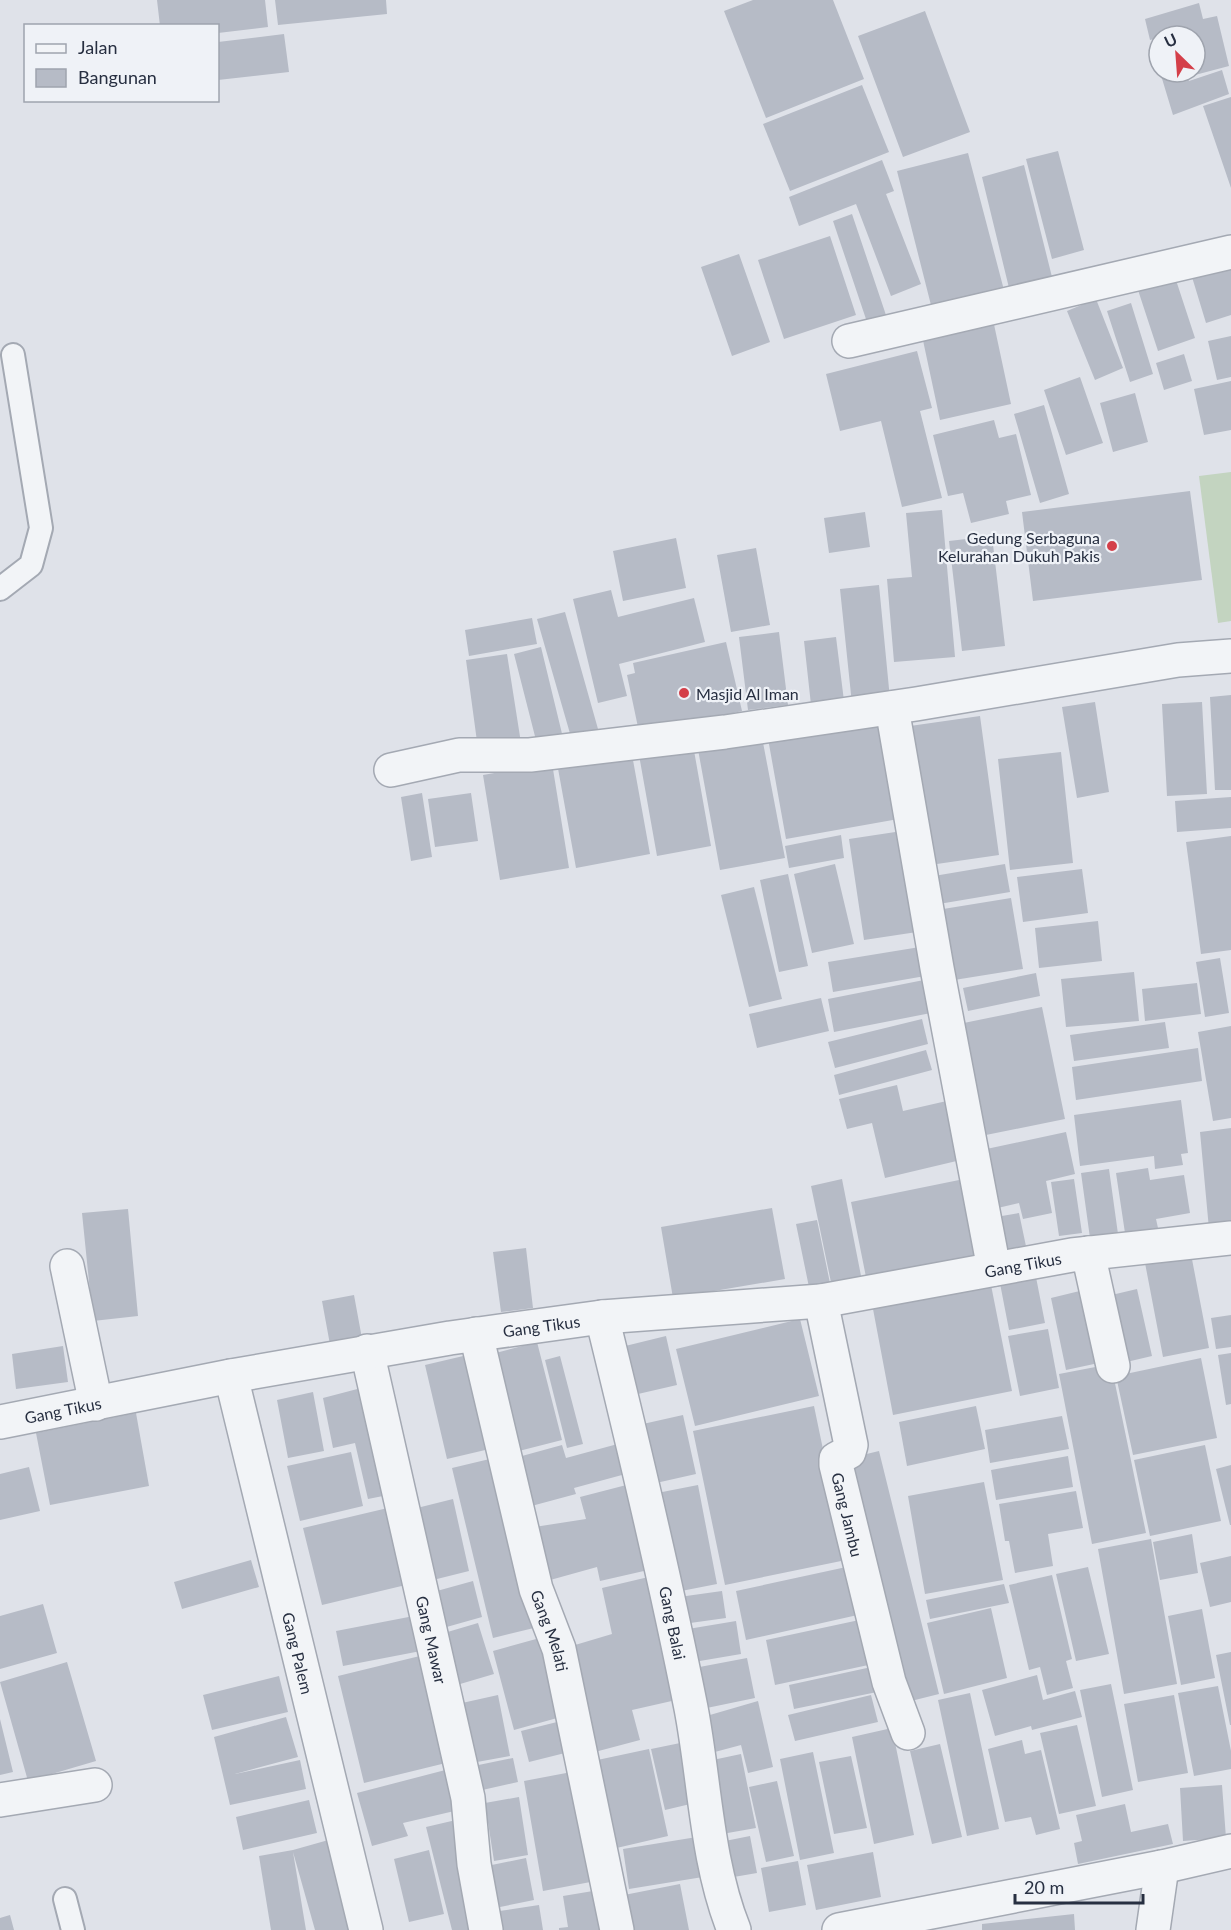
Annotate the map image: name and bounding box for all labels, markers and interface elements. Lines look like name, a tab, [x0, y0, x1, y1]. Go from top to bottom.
legend	[24, 24, 219, 102]
north arrow	[1147, 24, 1207, 84]
text: U	[1161, 29, 1180, 51]
text: Jalan	[78, 36, 117, 58]
text: Bangunan	[78, 66, 157, 88]
place label: Gedung Serbaguna Kelurahan Dukuh Pakis	[938, 528, 1100, 565]
marker: Gedung Serbaguna Kelurahan Dukuh Pakis	[1105, 539, 1119, 553]
place label: Masjid Al Iman	[696, 684, 799, 703]
marker: Masjid Al Iman	[677, 686, 691, 700]
street label: Gang Tikus	[983, 1248, 1063, 1280]
street label: Gang Tikus	[502, 1311, 581, 1340]
street label: Gang Tikus	[23, 1393, 103, 1426]
street label: Gang Jambu	[829, 1470, 867, 1558]
street label: Gang Balai	[656, 1584, 690, 1661]
street label: Gang Melati	[528, 1587, 573, 1673]
street label: Gang Mawar	[413, 1594, 451, 1686]
street label: Gang Palem	[279, 1610, 318, 1696]
scale bar	[1015, 1867, 1142, 1905]
text: 20 m	[1024, 1876, 1064, 1898]

